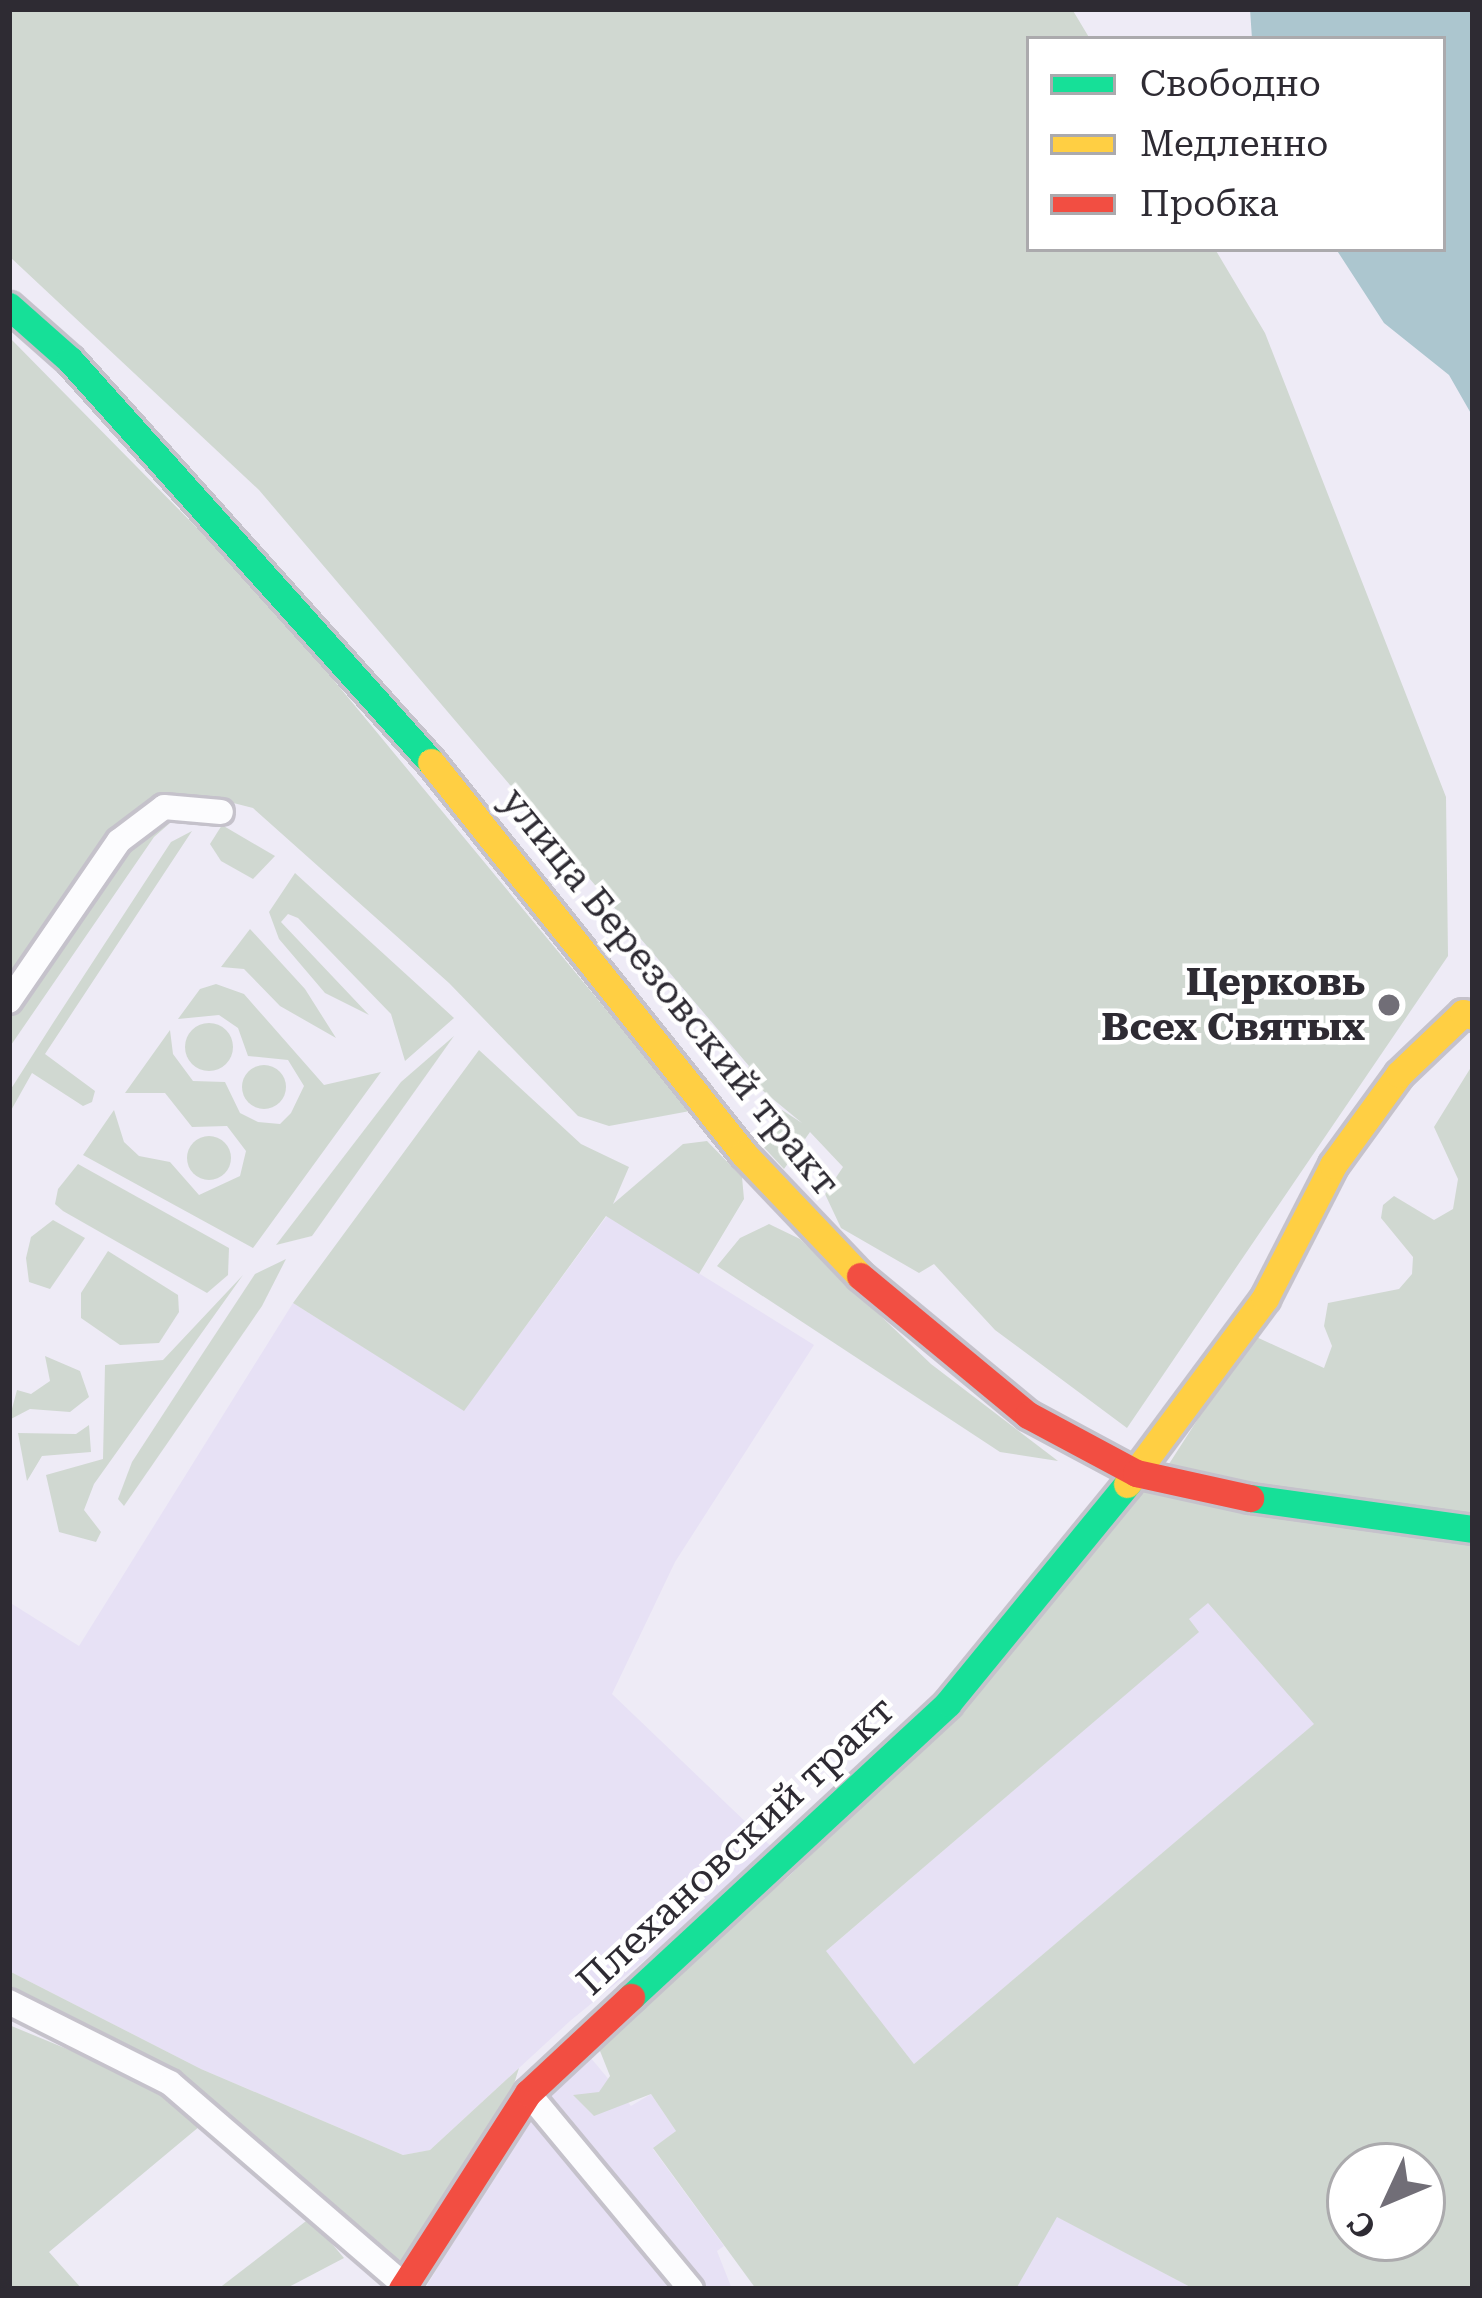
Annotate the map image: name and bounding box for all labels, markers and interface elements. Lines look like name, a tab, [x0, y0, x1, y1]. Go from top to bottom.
legend	[1026, 36, 1446, 252]
text: Свободно	[1140, 63, 1321, 105]
text: Медленно	[1140, 123, 1328, 165]
text: Пробка	[1140, 183, 1278, 225]
street label: улица Березовский тракт	[491, 778, 849, 1206]
place label: Церковь Всех Святых	[1101, 960, 1365, 1051]
marker: Церковь Всех Святых	[1376, 992, 1402, 1018]
street label: Плехановский тракт	[568, 1687, 904, 2005]
north arrow	[1326, 2142, 1446, 2262]
text: С	[1340, 2203, 1384, 2247]

